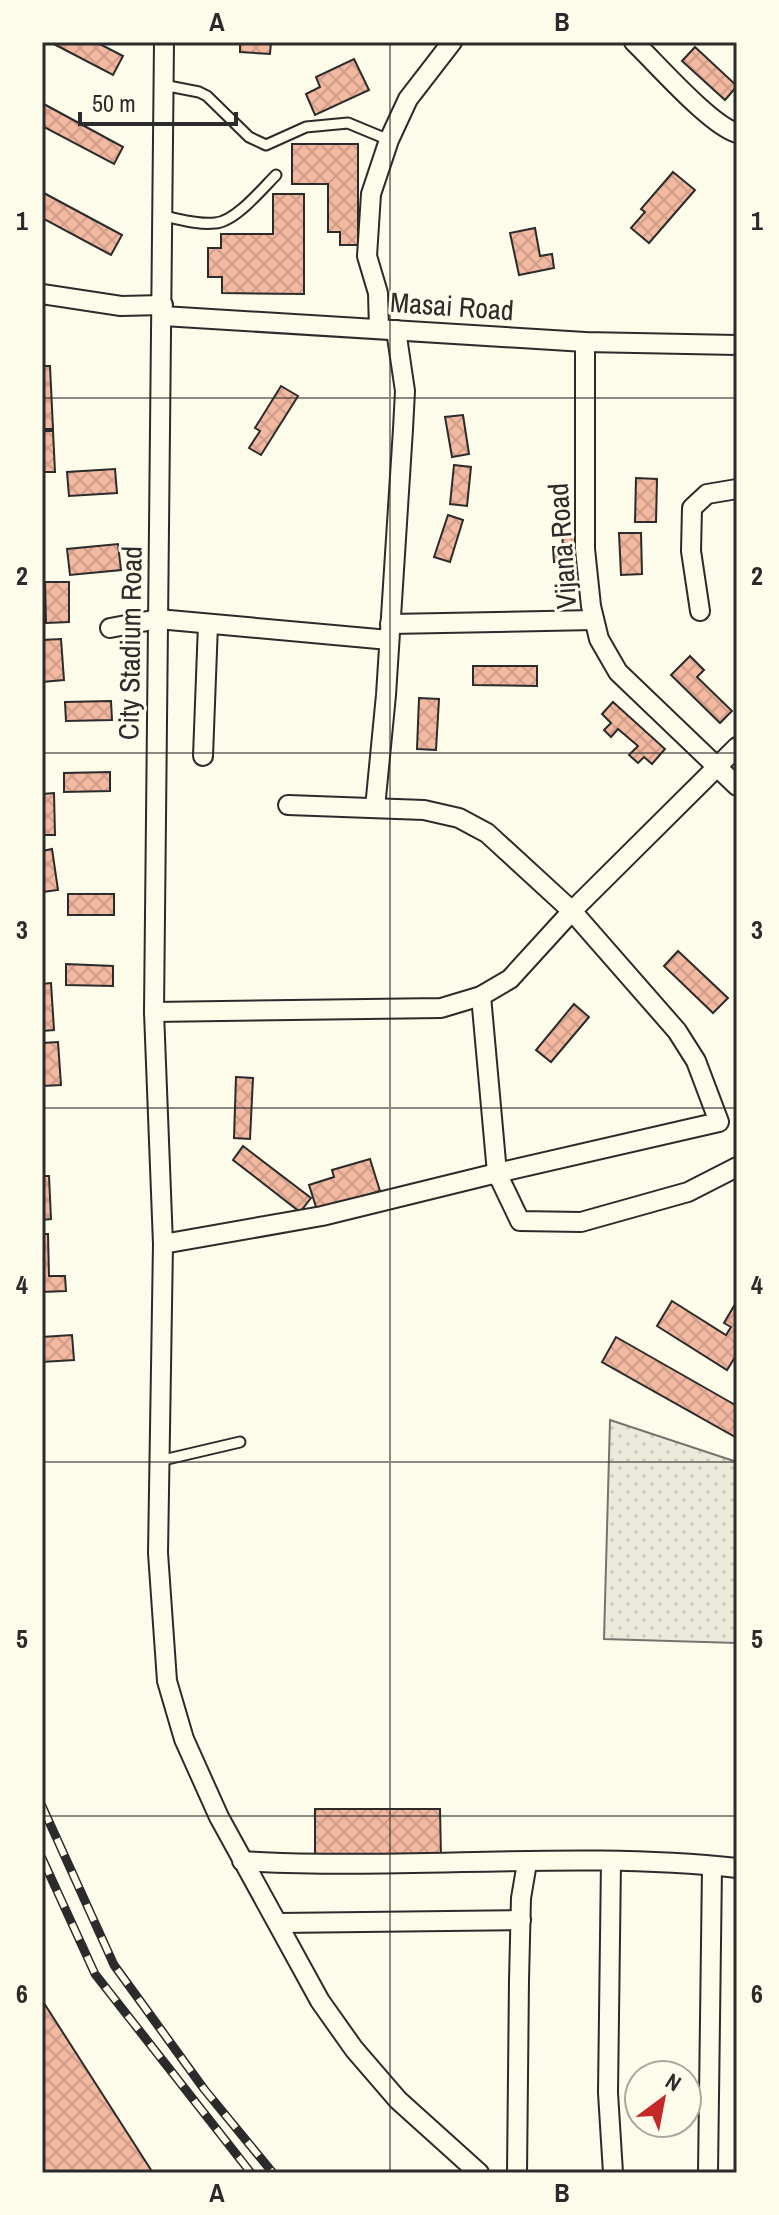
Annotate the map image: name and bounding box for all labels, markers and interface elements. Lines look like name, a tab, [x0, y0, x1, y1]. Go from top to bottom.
text: A	[209, 4, 225, 39]
text: B	[554, 4, 570, 39]
scale bar	[80, 76, 236, 126]
text: 50 m	[92, 87, 136, 119]
text: 1	[16, 203, 28, 238]
text: 1	[751, 203, 763, 238]
street label: Masai Road	[389, 283, 515, 329]
street label: Vijana Road	[539, 482, 585, 610]
street label: City Stadium Road	[109, 546, 151, 740]
text: 2	[16, 558, 28, 593]
text: 2	[751, 558, 763, 593]
text: 3	[16, 912, 28, 947]
text: 3	[751, 912, 763, 947]
text: 4	[16, 1267, 28, 1302]
text: 4	[751, 1267, 763, 1302]
text: 5	[16, 1621, 28, 1656]
text: 5	[751, 1621, 763, 1656]
text: 6	[16, 1976, 28, 2011]
text: 6	[751, 1976, 763, 2011]
north arrow	[623, 2059, 703, 2139]
text: N	[660, 2066, 687, 2098]
text: A	[209, 2175, 225, 2210]
text: B	[554, 2175, 570, 2210]

